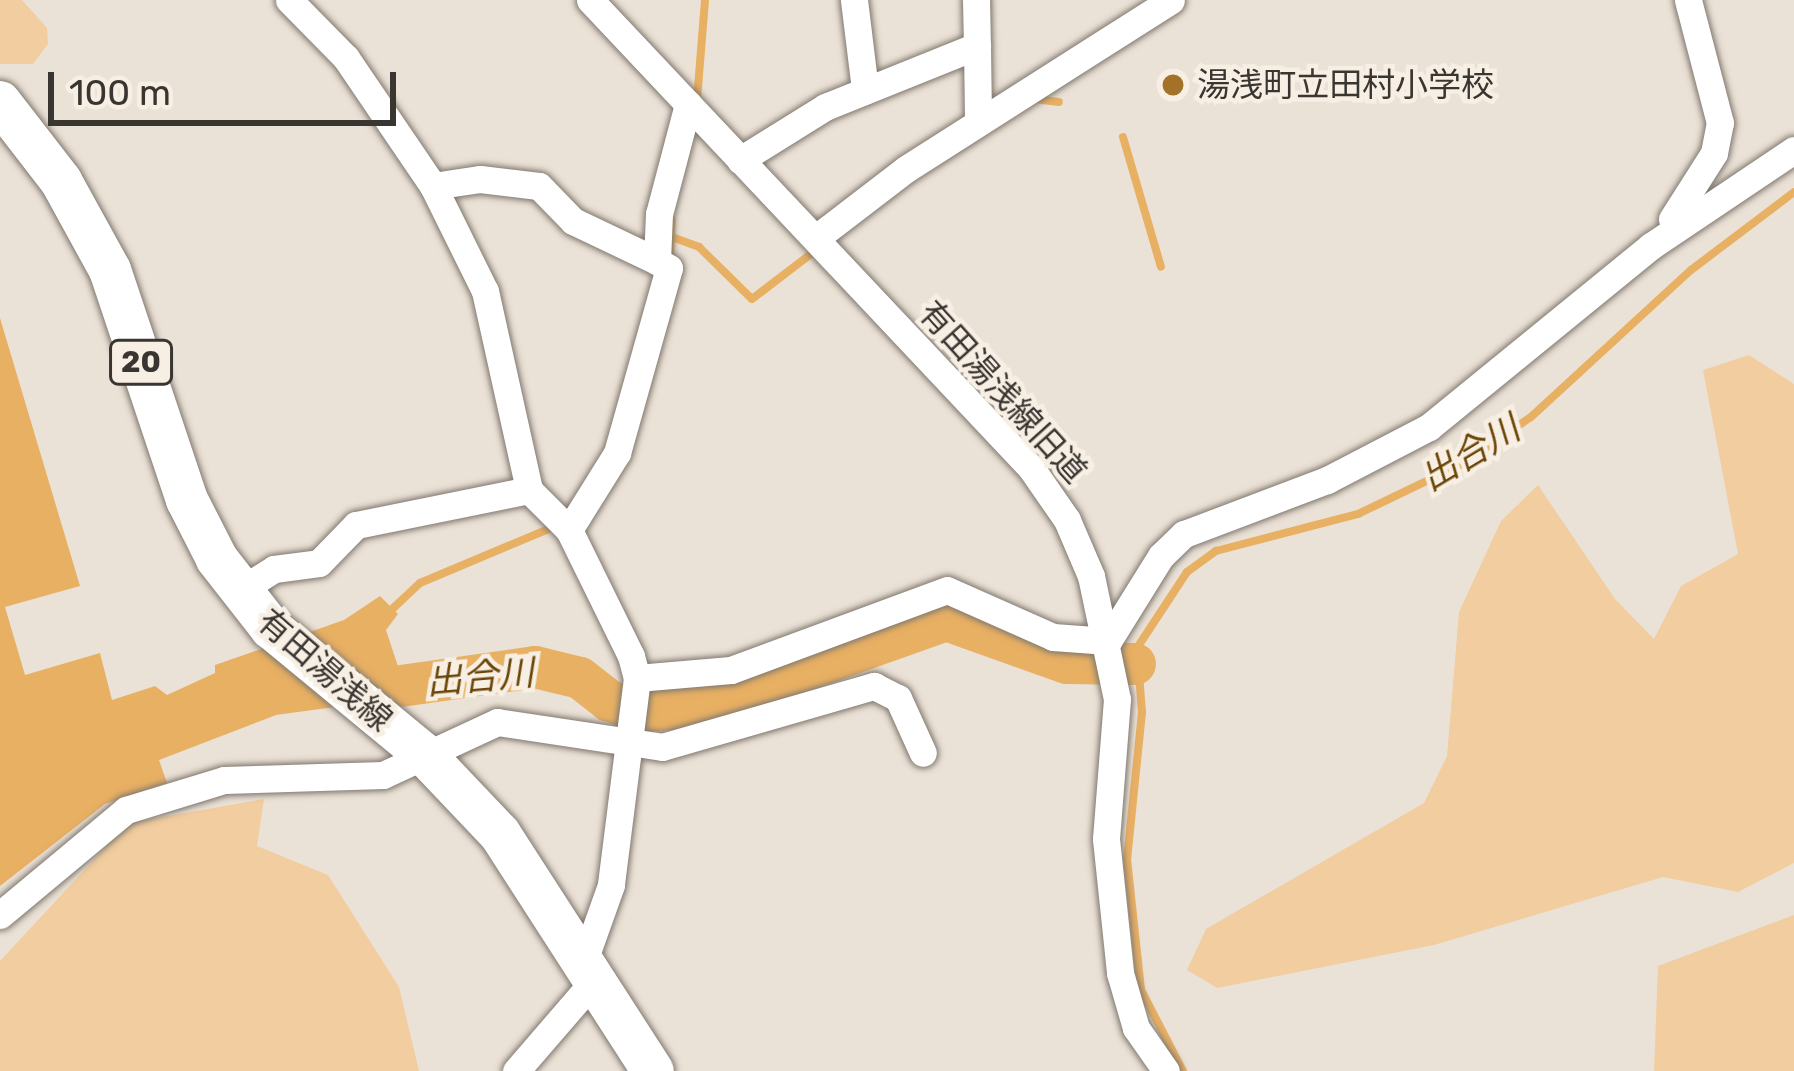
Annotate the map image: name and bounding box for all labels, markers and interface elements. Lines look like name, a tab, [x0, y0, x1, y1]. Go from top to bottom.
scale bar	[54, 48, 402, 122]
place label: 湯浅町立田村小学校	[1197, 65, 1494, 105]
text: 100 m	[69, 71, 171, 114]
marker: 湯浅町立田村小学校	[1160, 72, 1186, 98]
street label: 有田湯浅線旧道	[911, 293, 1095, 491]
road number: 20	[108, 338, 174, 386]
water label: 出合川	[1413, 407, 1527, 499]
street label: 有田湯浅線	[250, 601, 400, 739]
water label: 出合川	[424, 651, 536, 703]

